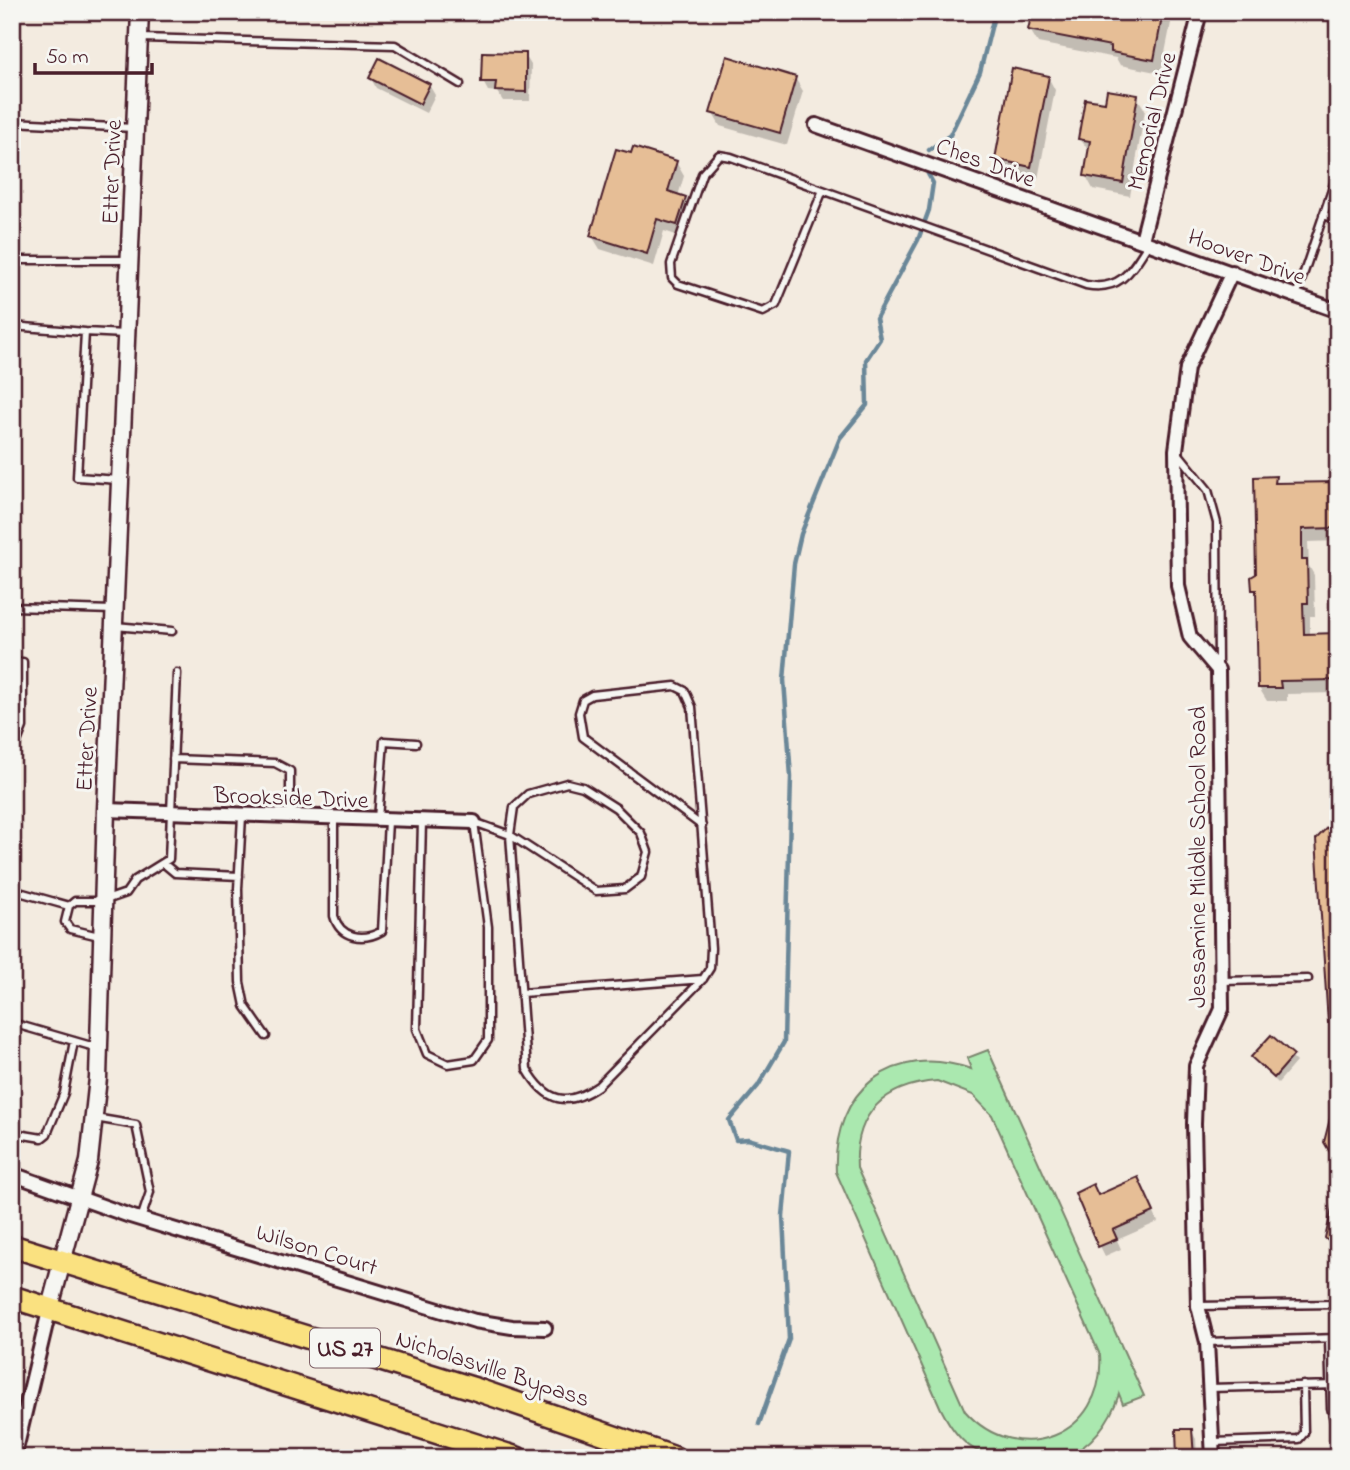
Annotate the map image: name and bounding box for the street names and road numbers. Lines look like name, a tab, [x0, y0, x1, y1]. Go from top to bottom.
street label: Memorial Drive	[1119, 49, 1188, 194]
street label: Etter Drive	[94, 119, 133, 225]
street label: Ches Drive	[930, 130, 1040, 199]
street label: Hoover Drive	[1182, 221, 1310, 296]
street label: Etter Drive	[68, 686, 109, 792]
street label: Jessamine Middle School Road	[1182, 706, 1217, 1008]
street label: Brookside Drive	[212, 779, 369, 820]
street label: Wilson Court	[251, 1216, 381, 1286]
street label: Nicholasville Bypass	[391, 1323, 594, 1419]
road number: US 27	[310, 1329, 380, 1368]

